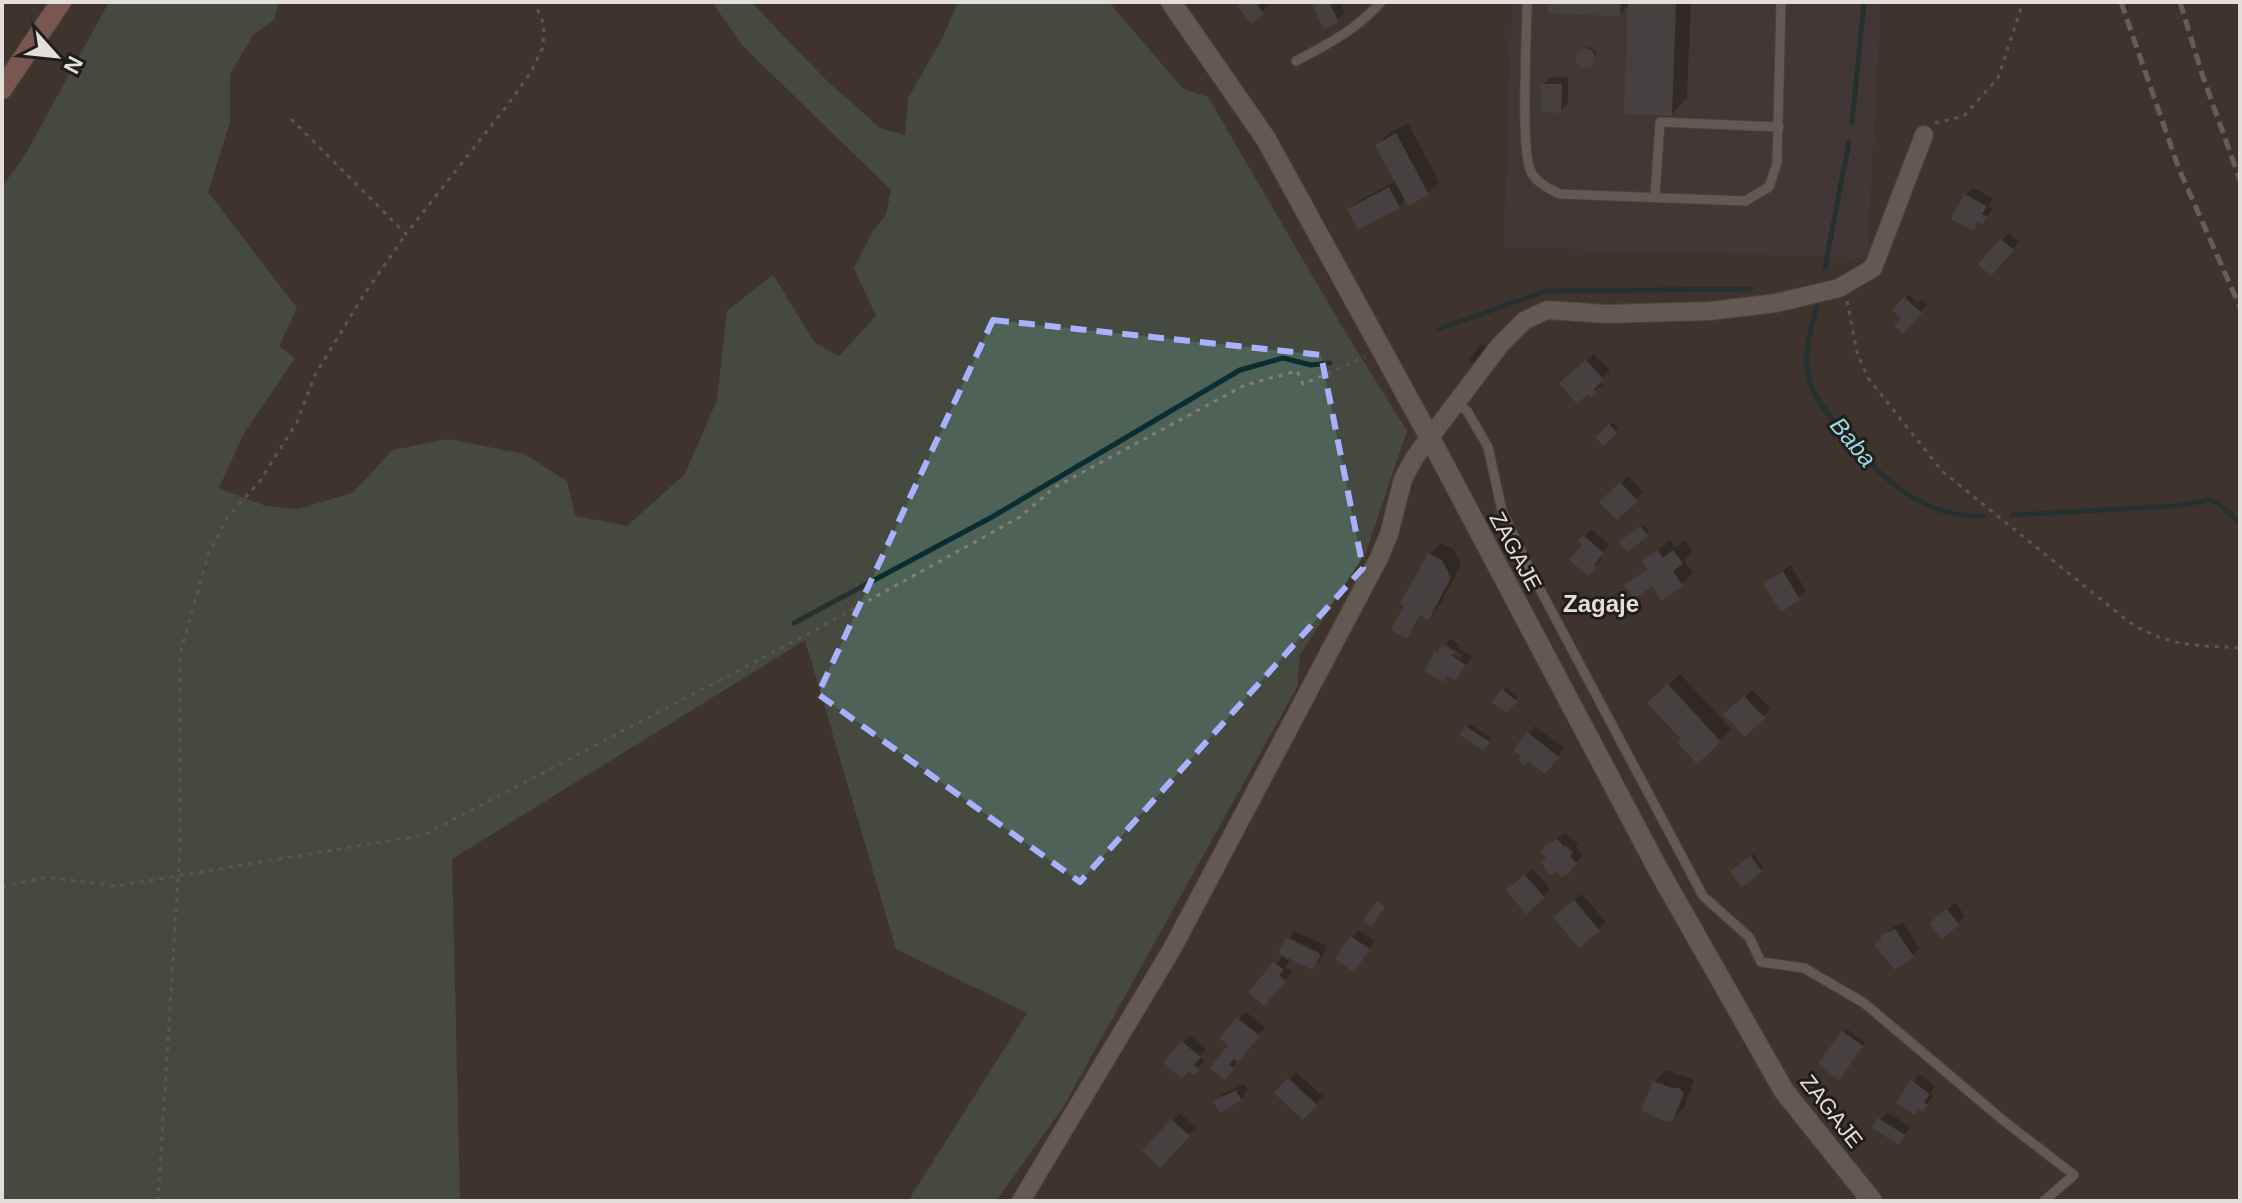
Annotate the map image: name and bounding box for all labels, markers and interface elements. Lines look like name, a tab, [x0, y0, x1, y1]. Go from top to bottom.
north arrow	[16, 16, 96, 96]
text: N	[59, 52, 88, 78]
water label: Baba	[1825, 412, 1882, 472]
street label: ZAGAJE	[1484, 508, 1547, 595]
district label: Zagaje	[1563, 590, 1639, 617]
street label: ZAGAJE	[1795, 1070, 1868, 1153]

